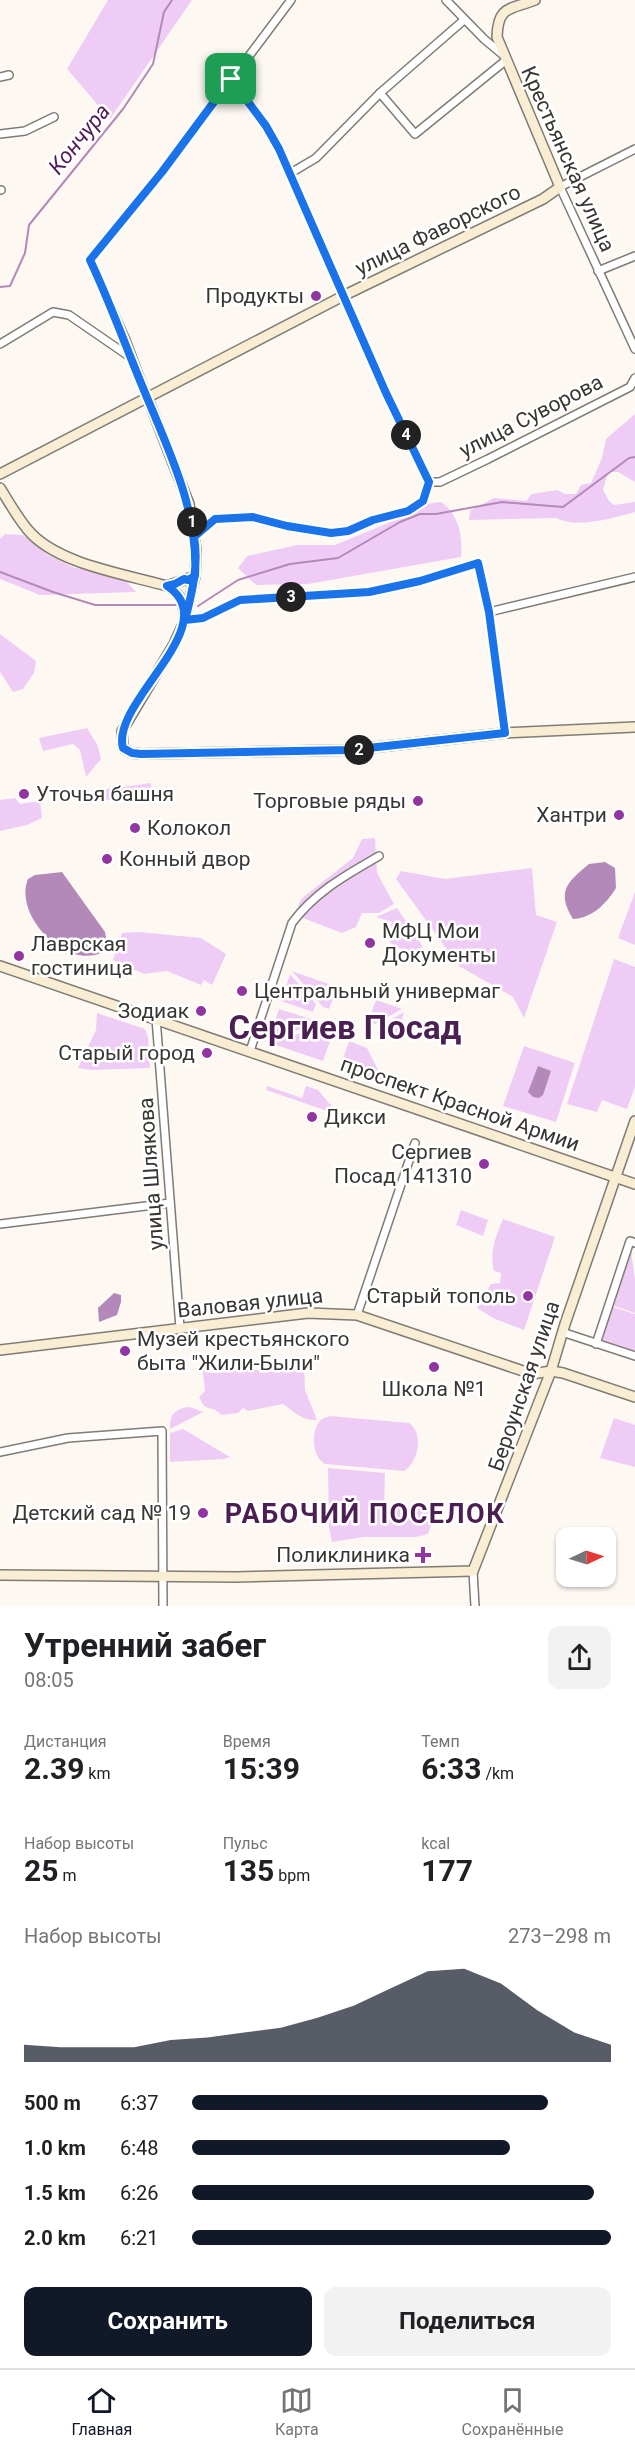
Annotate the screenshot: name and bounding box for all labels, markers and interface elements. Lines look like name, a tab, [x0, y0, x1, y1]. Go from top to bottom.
pin	[205, 53, 256, 104]
icon: arrive	[214, 62, 247, 95]
street label: Крестьянская улица	[516, 63, 620, 255]
water label: Кончура	[43, 99, 115, 179]
street label: улица Фаворского	[351, 180, 525, 280]
place label: Продукты	[206, 284, 304, 308]
marker: Продукты	[309, 289, 323, 303]
street label: улица Суворова	[455, 370, 607, 462]
pin: 4	[391, 420, 421, 450]
text: 4	[401, 425, 411, 444]
pin: 1	[177, 507, 207, 537]
text: 1	[187, 512, 197, 531]
pin: 3	[276, 582, 306, 612]
text: 3	[286, 587, 296, 606]
pin: 2	[344, 735, 374, 765]
text: 2	[354, 740, 364, 759]
place label: Уточья башня	[36, 782, 174, 806]
marker: Уточья башня	[17, 787, 31, 801]
place label: Торговые ряды	[253, 789, 406, 813]
marker: Торговые ряды	[411, 794, 425, 808]
place label: Хантри	[536, 803, 607, 827]
marker: Хантри	[612, 808, 626, 822]
place label: Колокол	[147, 816, 231, 840]
marker: Колокол	[128, 821, 142, 835]
place label: Конный двор	[119, 847, 251, 871]
marker: Конный двор	[100, 852, 114, 866]
place label: МФЦ Мои Документы	[382, 919, 496, 967]
place label: Лаврская гостиница	[31, 932, 133, 980]
marker: МФЦ Мои Документы	[363, 936, 377, 950]
marker: Лаврская гостиница	[12, 949, 26, 963]
place label: Центральный универмаг	[254, 979, 500, 1003]
marker: Центральный универмаг	[235, 984, 249, 998]
place label: Зодиак	[118, 999, 190, 1023]
marker: Зодиак	[194, 1004, 208, 1018]
district label: Сергиев Посад	[229, 1008, 462, 1047]
place label: Старый город	[58, 1041, 195, 1065]
marker: Старый город	[200, 1046, 214, 1060]
street label: проспект Красной Армии	[337, 1052, 583, 1156]
street label: улица Шлякова	[134, 1097, 168, 1251]
place label: Дикси	[324, 1105, 386, 1129]
marker: Дикси	[305, 1110, 319, 1124]
place label: Сергиев Посад 141310	[334, 1140, 472, 1188]
marker: Сергиев Посад 141310	[477, 1157, 491, 1171]
street label: Валовая улица	[176, 1283, 324, 1323]
place label: Старый тополь	[366, 1284, 516, 1308]
marker: Старый тополь	[521, 1289, 535, 1303]
street label: Бероунская улица	[484, 1298, 564, 1474]
place label: Музей крестьянского быта "Жили-Были"	[137, 1327, 350, 1375]
marker: Музей крестьянского быта "Жили-Были"	[118, 1344, 132, 1358]
marker: Школа №1	[427, 1360, 441, 1374]
place label: Школа №1	[382, 1377, 486, 1401]
district label: РАБОЧИЙ ПОСЕЛОК	[225, 1498, 505, 1530]
place label: Детский сад № 19	[12, 1501, 191, 1525]
marker: Детский сад № 19	[196, 1506, 210, 1520]
north arrow	[556, 1527, 616, 1587]
map controls	[556, 1527, 616, 1587]
place label: Поликлиника	[276, 1543, 410, 1567]
marker: Поликлиника	[414, 1546, 432, 1564]
text: Утренний забег	[24, 1626, 266, 1665]
button: share	[548, 1626, 611, 1689]
text: 08:05	[24, 1668, 74, 1692]
text: Дистанция	[24, 1732, 107, 1751]
text: Время	[223, 1732, 271, 1751]
text: Темп	[421, 1732, 460, 1751]
text: 2.39	[24, 1751, 84, 1786]
text: 15:39	[223, 1751, 300, 1786]
text: 6:33	[421, 1751, 481, 1786]
text: km	[84, 1764, 110, 1783]
text: /km	[481, 1764, 514, 1783]
text: Набор высоты	[24, 1834, 134, 1853]
text: Пульс	[223, 1834, 268, 1853]
text: kcal	[421, 1834, 450, 1853]
text: 25	[24, 1853, 58, 1888]
text: 135	[223, 1853, 274, 1888]
text: 177	[421, 1853, 473, 1888]
text: m	[58, 1866, 76, 1885]
text: bpm	[274, 1866, 310, 1885]
text: Набор высоты	[24, 1924, 162, 1948]
text: 273–298 m	[508, 1924, 611, 1948]
text: 500 m	[24, 2091, 81, 2115]
text: 6:37	[120, 2091, 159, 2115]
text: 1.0 km	[24, 2136, 86, 2160]
text: 6:48	[120, 2136, 159, 2160]
text: 1.5 km	[24, 2181, 86, 2205]
text: 6:26	[120, 2181, 159, 2205]
text: 2.0 km	[24, 2226, 86, 2250]
text: 6:21	[120, 2226, 159, 2250]
button: Сохранить	[24, 2287, 312, 2356]
button: Поделиться	[324, 2287, 611, 2356]
tab: Главная	[71, 2384, 132, 2439]
tab: Карта	[275, 2384, 319, 2439]
tab: Сохранённые	[461, 2384, 564, 2439]

